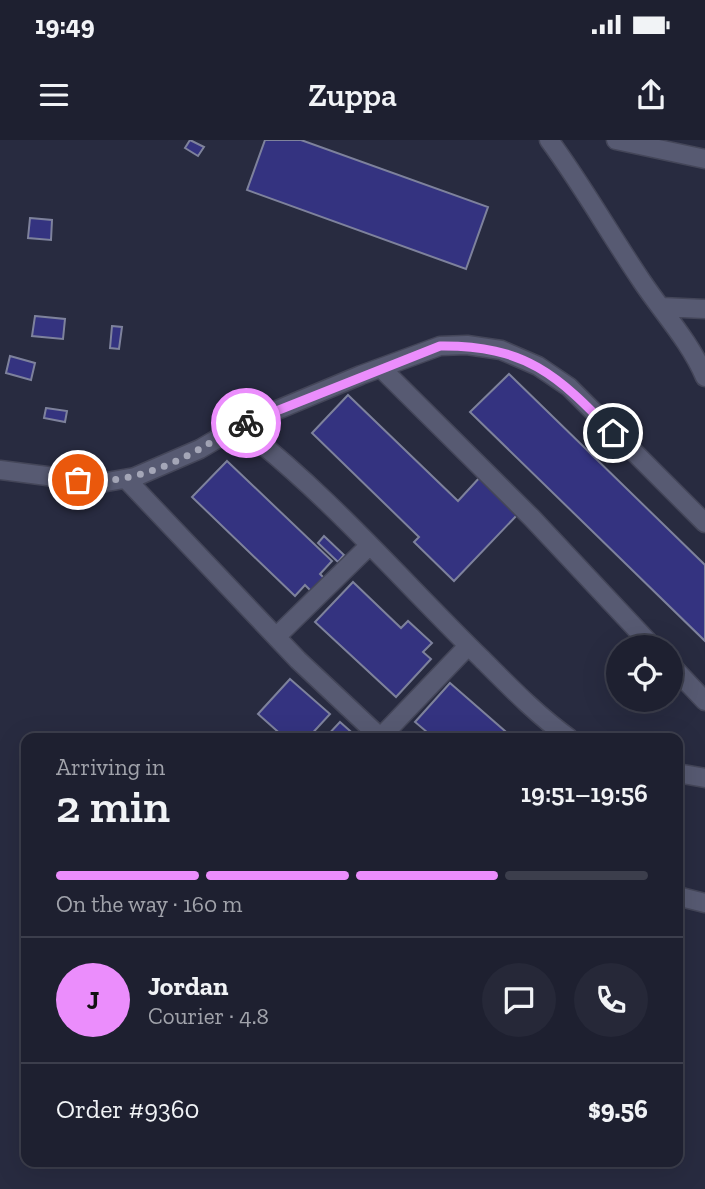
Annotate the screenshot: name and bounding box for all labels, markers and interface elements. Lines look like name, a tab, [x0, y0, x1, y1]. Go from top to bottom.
text: 19:49	[35, 9, 95, 41]
icon: menu	[35, 76, 73, 114]
text: Zuppa	[308, 76, 397, 114]
icon: share	[632, 76, 670, 114]
courier	[211, 388, 281, 458]
pin	[583, 403, 643, 463]
icon: bike	[227, 404, 265, 442]
icon: home	[594, 414, 632, 452]
pin	[48, 450, 108, 510]
icon: bag	[59, 461, 97, 499]
map controls	[606, 635, 683, 712]
button: locate	[606, 635, 683, 712]
text: Arriving in	[56, 753, 165, 781]
text: 19:51–19:56	[521, 777, 648, 809]
text: 2 min	[56, 779, 170, 834]
text: On the way · 160 m	[56, 890, 242, 918]
button: chat	[482, 963, 556, 1037]
button: phone	[574, 963, 648, 1037]
text: Jordan	[148, 970, 228, 1002]
text: J	[87, 984, 99, 1016]
text: Courier · 4.8	[148, 1002, 269, 1030]
text: Order #9360	[56, 1093, 199, 1125]
text: $9.56	[588, 1093, 648, 1125]

